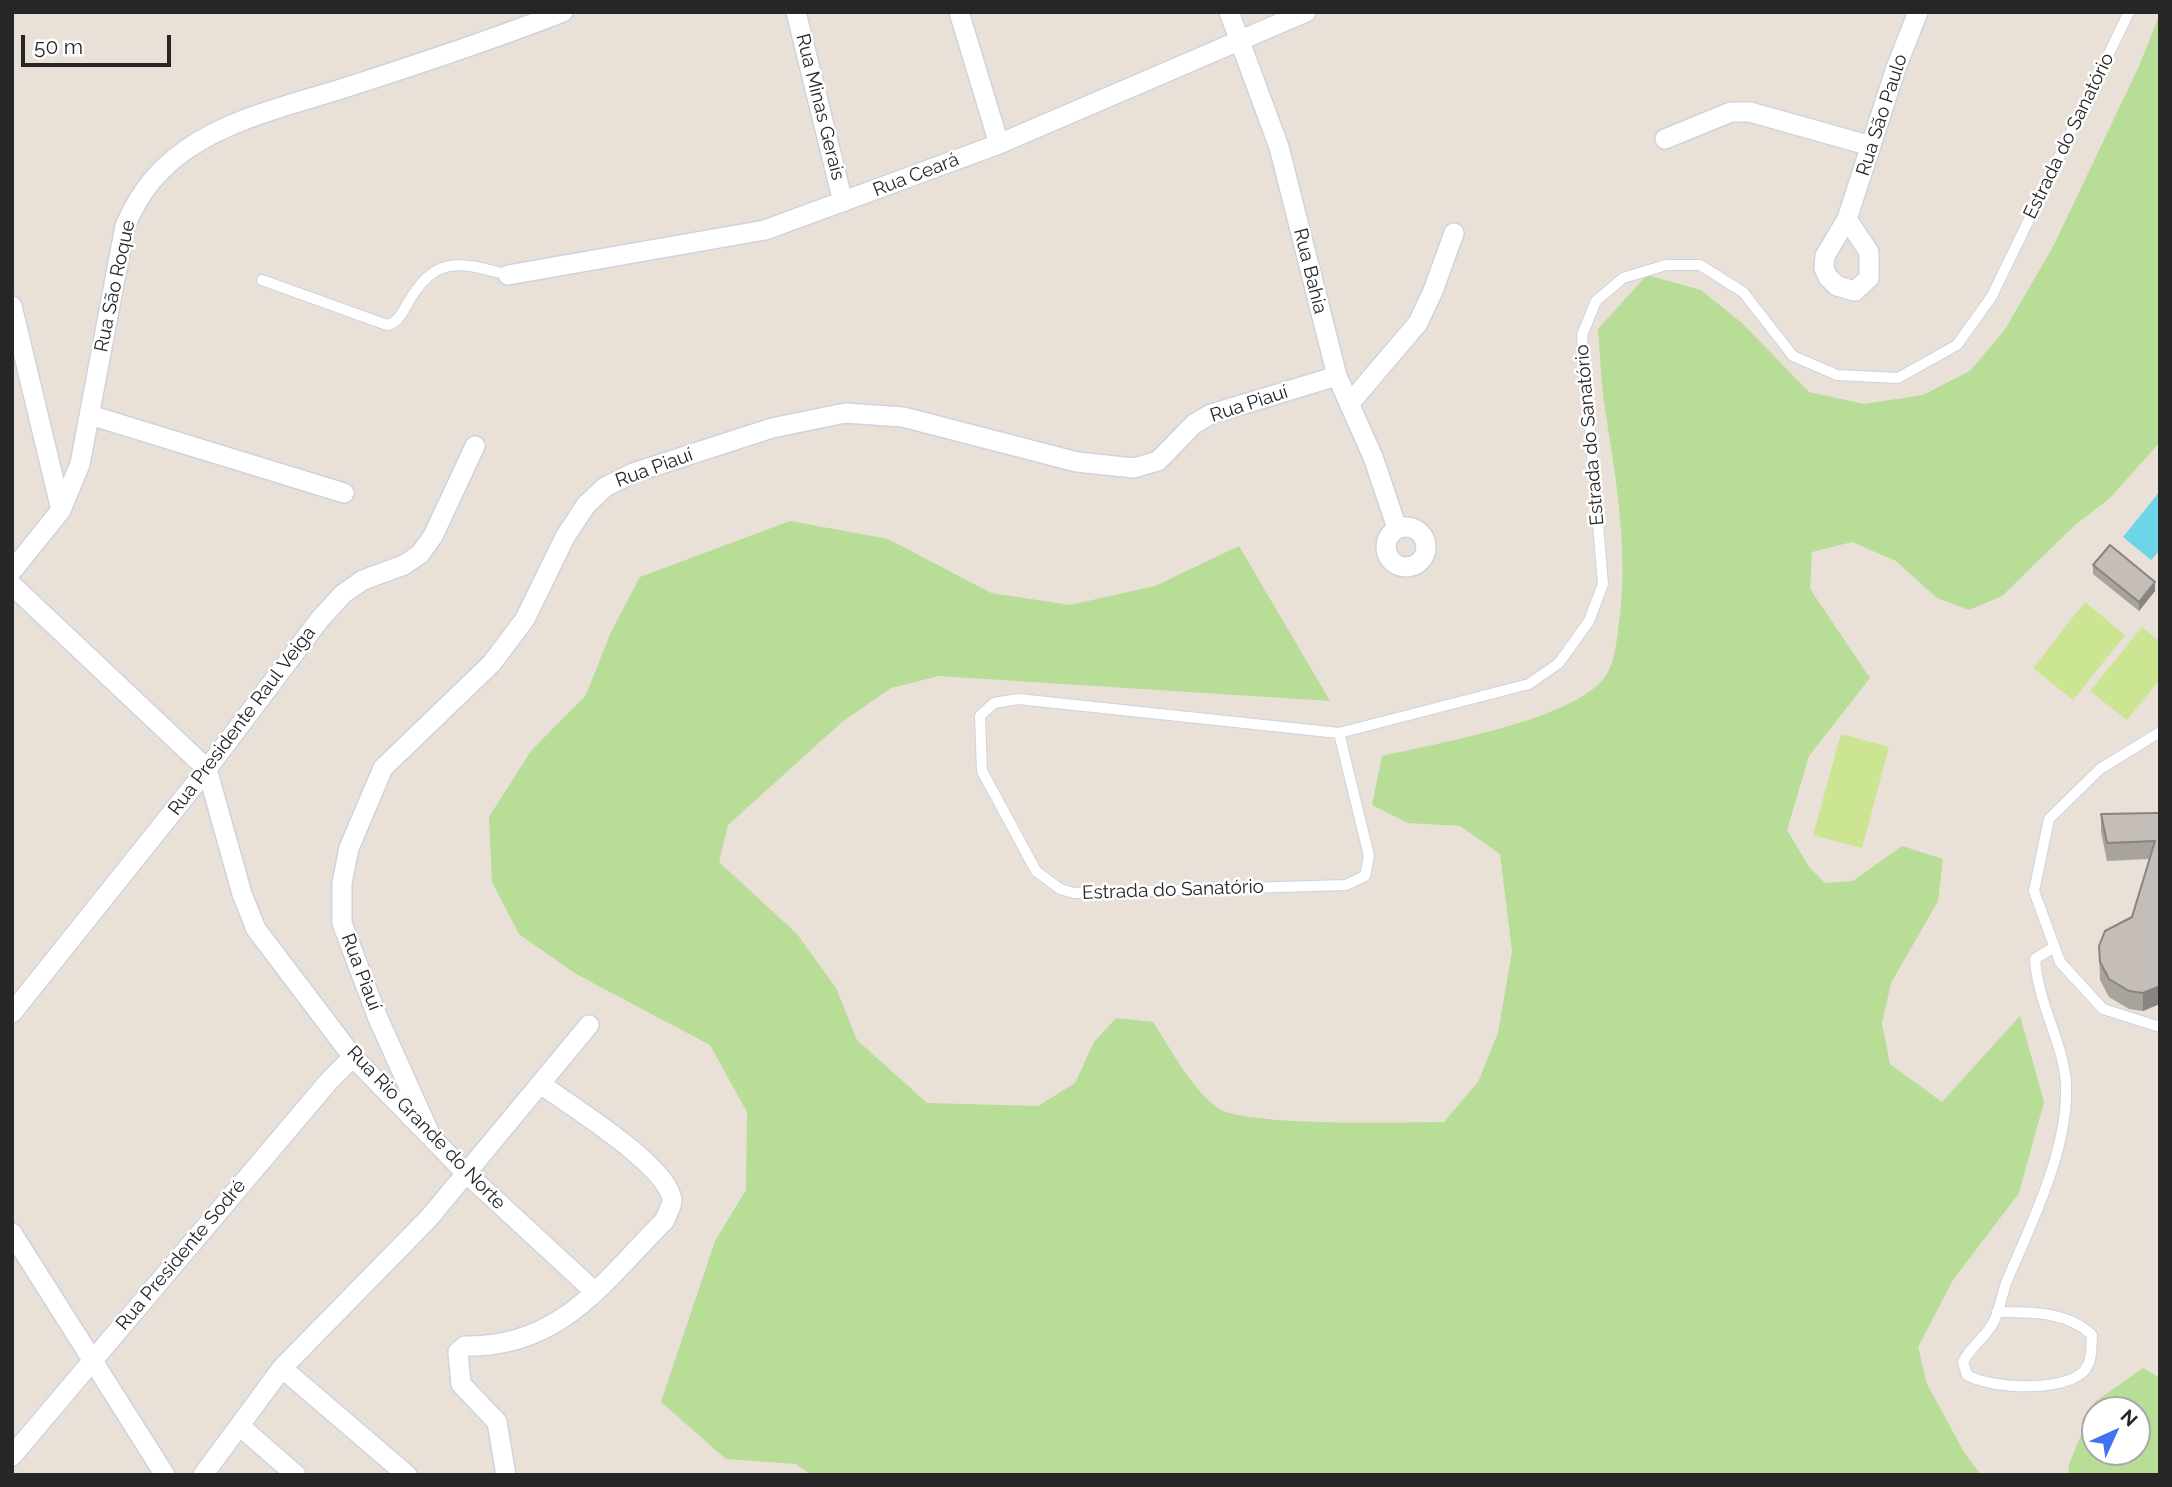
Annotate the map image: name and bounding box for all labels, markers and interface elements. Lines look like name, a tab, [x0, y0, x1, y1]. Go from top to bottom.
scale bar	[24, 21, 175, 65]
street label: Rua Minas Gerais	[791, 31, 849, 183]
text: 50 m	[34, 34, 83, 59]
street label: Estrada do Sanatório	[2019, 49, 2119, 223]
street label: Rua São Paulo	[1852, 51, 1912, 179]
street label: Rua Ceará	[870, 148, 962, 202]
street label: Rua São Roque	[90, 218, 140, 354]
street label: Rua Bahia	[1288, 226, 1332, 316]
street label: Estrada do Sanatório	[1571, 343, 1609, 527]
street label: Rua Piauí	[1207, 381, 1291, 427]
street label: Rua Piauí	[612, 444, 696, 492]
street label: Rua Presidente Raul Veiga	[164, 622, 320, 820]
street label: Estrada do Sanatório	[1082, 875, 1264, 905]
street label: Rua Piauí	[336, 930, 386, 1014]
street label: Rua Rio Grande do Norte	[342, 1041, 510, 1215]
street label: Rua Presidente Sodré	[111, 1175, 251, 1335]
north arrow	[2081, 1396, 2151, 1466]
text: N	[2117, 1405, 2142, 1430]

